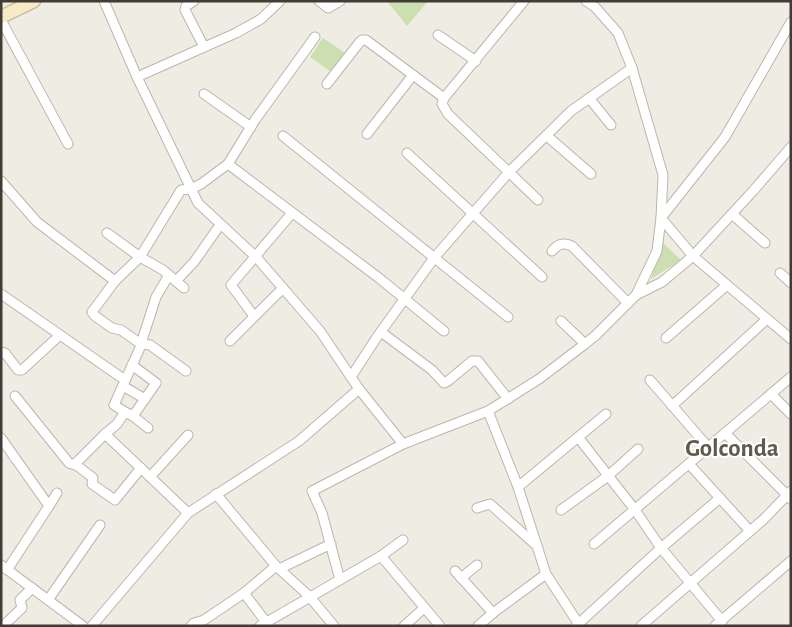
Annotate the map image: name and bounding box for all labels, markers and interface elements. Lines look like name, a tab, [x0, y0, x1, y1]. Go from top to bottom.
district label: Golconda	[685, 436, 779, 461]

